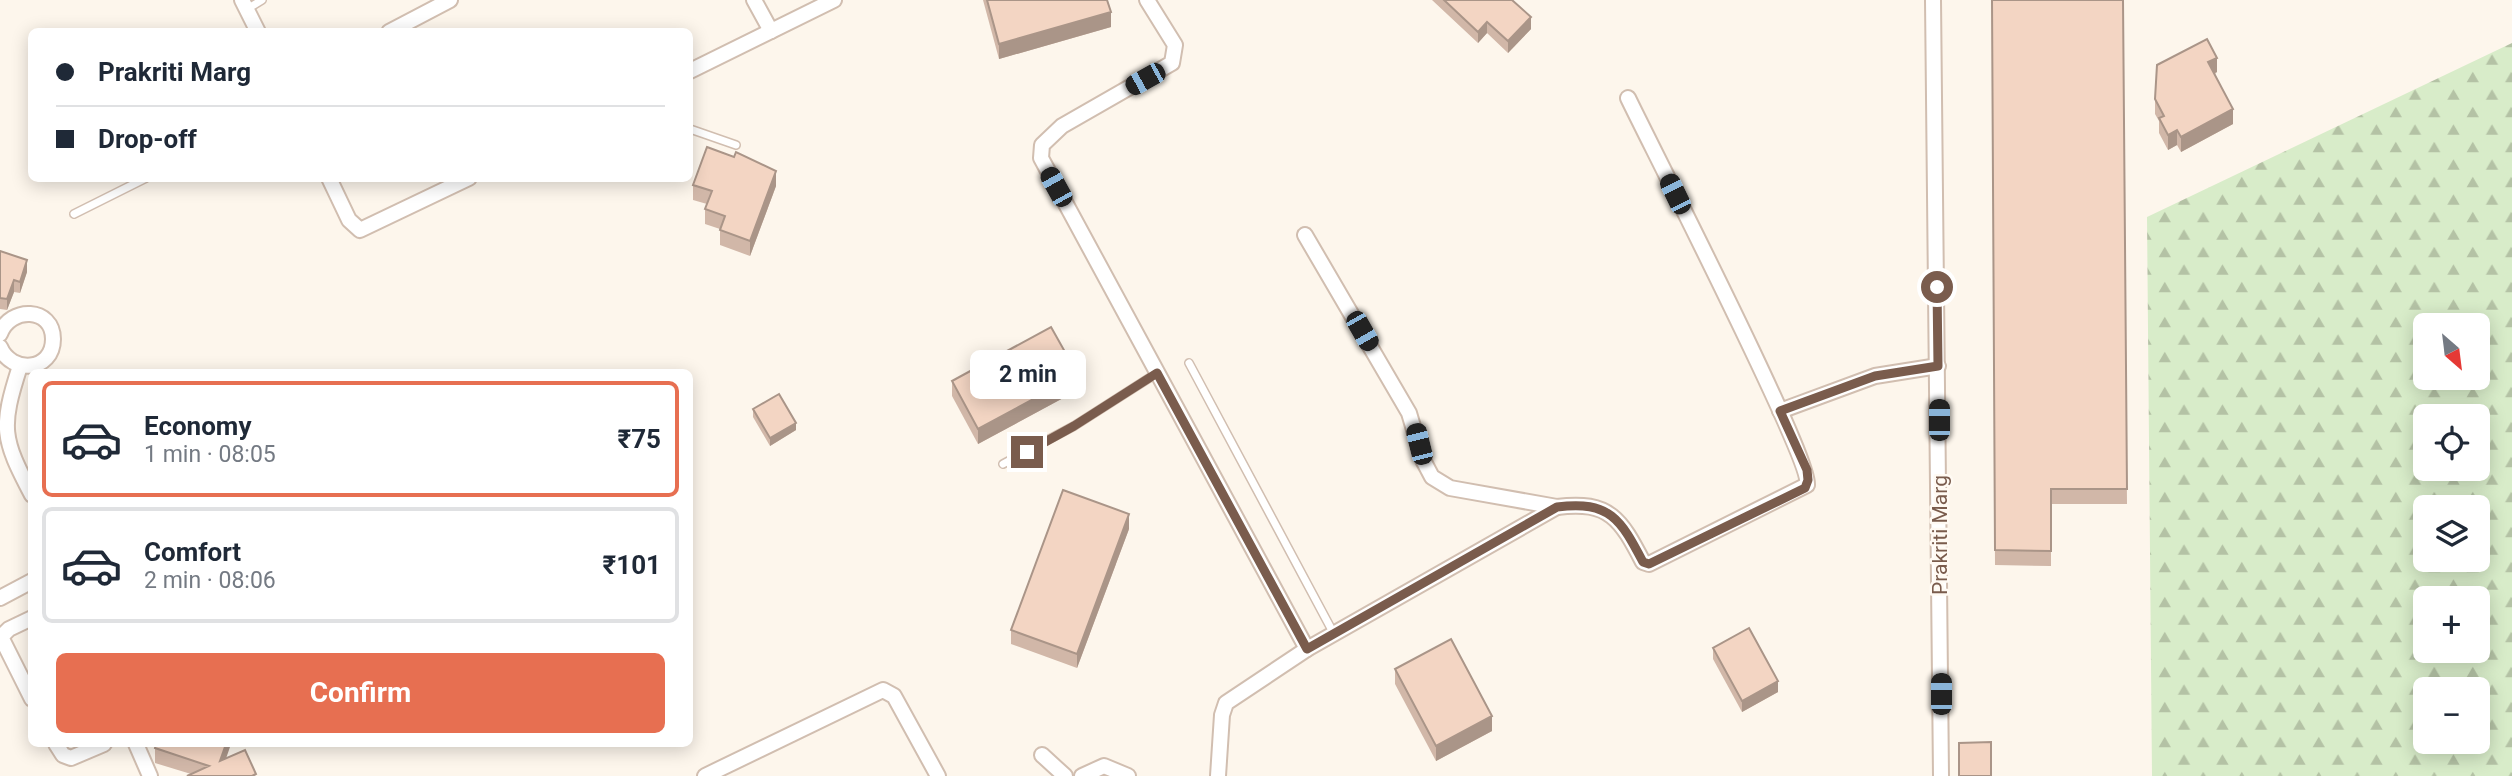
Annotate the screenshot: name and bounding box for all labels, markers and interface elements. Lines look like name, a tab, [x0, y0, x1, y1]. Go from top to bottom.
text: Prakriti Marg	[98, 57, 251, 87]
car	[1122, 60, 1169, 98]
text: Drop-off	[98, 124, 197, 154]
car	[1037, 164, 1076, 210]
car	[1657, 171, 1694, 217]
route start	[1921, 271, 1953, 303]
car	[1343, 308, 1382, 354]
north arrow	[2413, 313, 2490, 390]
map controls	[2413, 313, 2490, 754]
callout: 2 min	[969, 350, 1085, 400]
text: 2 min	[999, 361, 1057, 388]
car	[1929, 399, 1950, 441]
button: locate	[2413, 404, 2490, 481]
icon: car	[60, 408, 123, 471]
text: Economy	[144, 411, 251, 441]
car	[1404, 421, 1435, 467]
text: ₹75	[617, 424, 661, 454]
route end	[1011, 436, 1043, 468]
text: 1 min · 08:05	[144, 441, 276, 468]
street label: Prakriti Marg	[1928, 475, 1952, 595]
button: layers	[2413, 495, 2490, 572]
icon: car	[60, 534, 123, 597]
text: Comfort	[144, 537, 241, 567]
text: ₹101	[603, 550, 661, 580]
text: 2 min · 08:06	[144, 567, 276, 594]
button: +	[2413, 586, 2490, 663]
button: Confirm	[56, 653, 665, 733]
car	[1931, 673, 1952, 715]
button: −	[2413, 677, 2490, 754]

